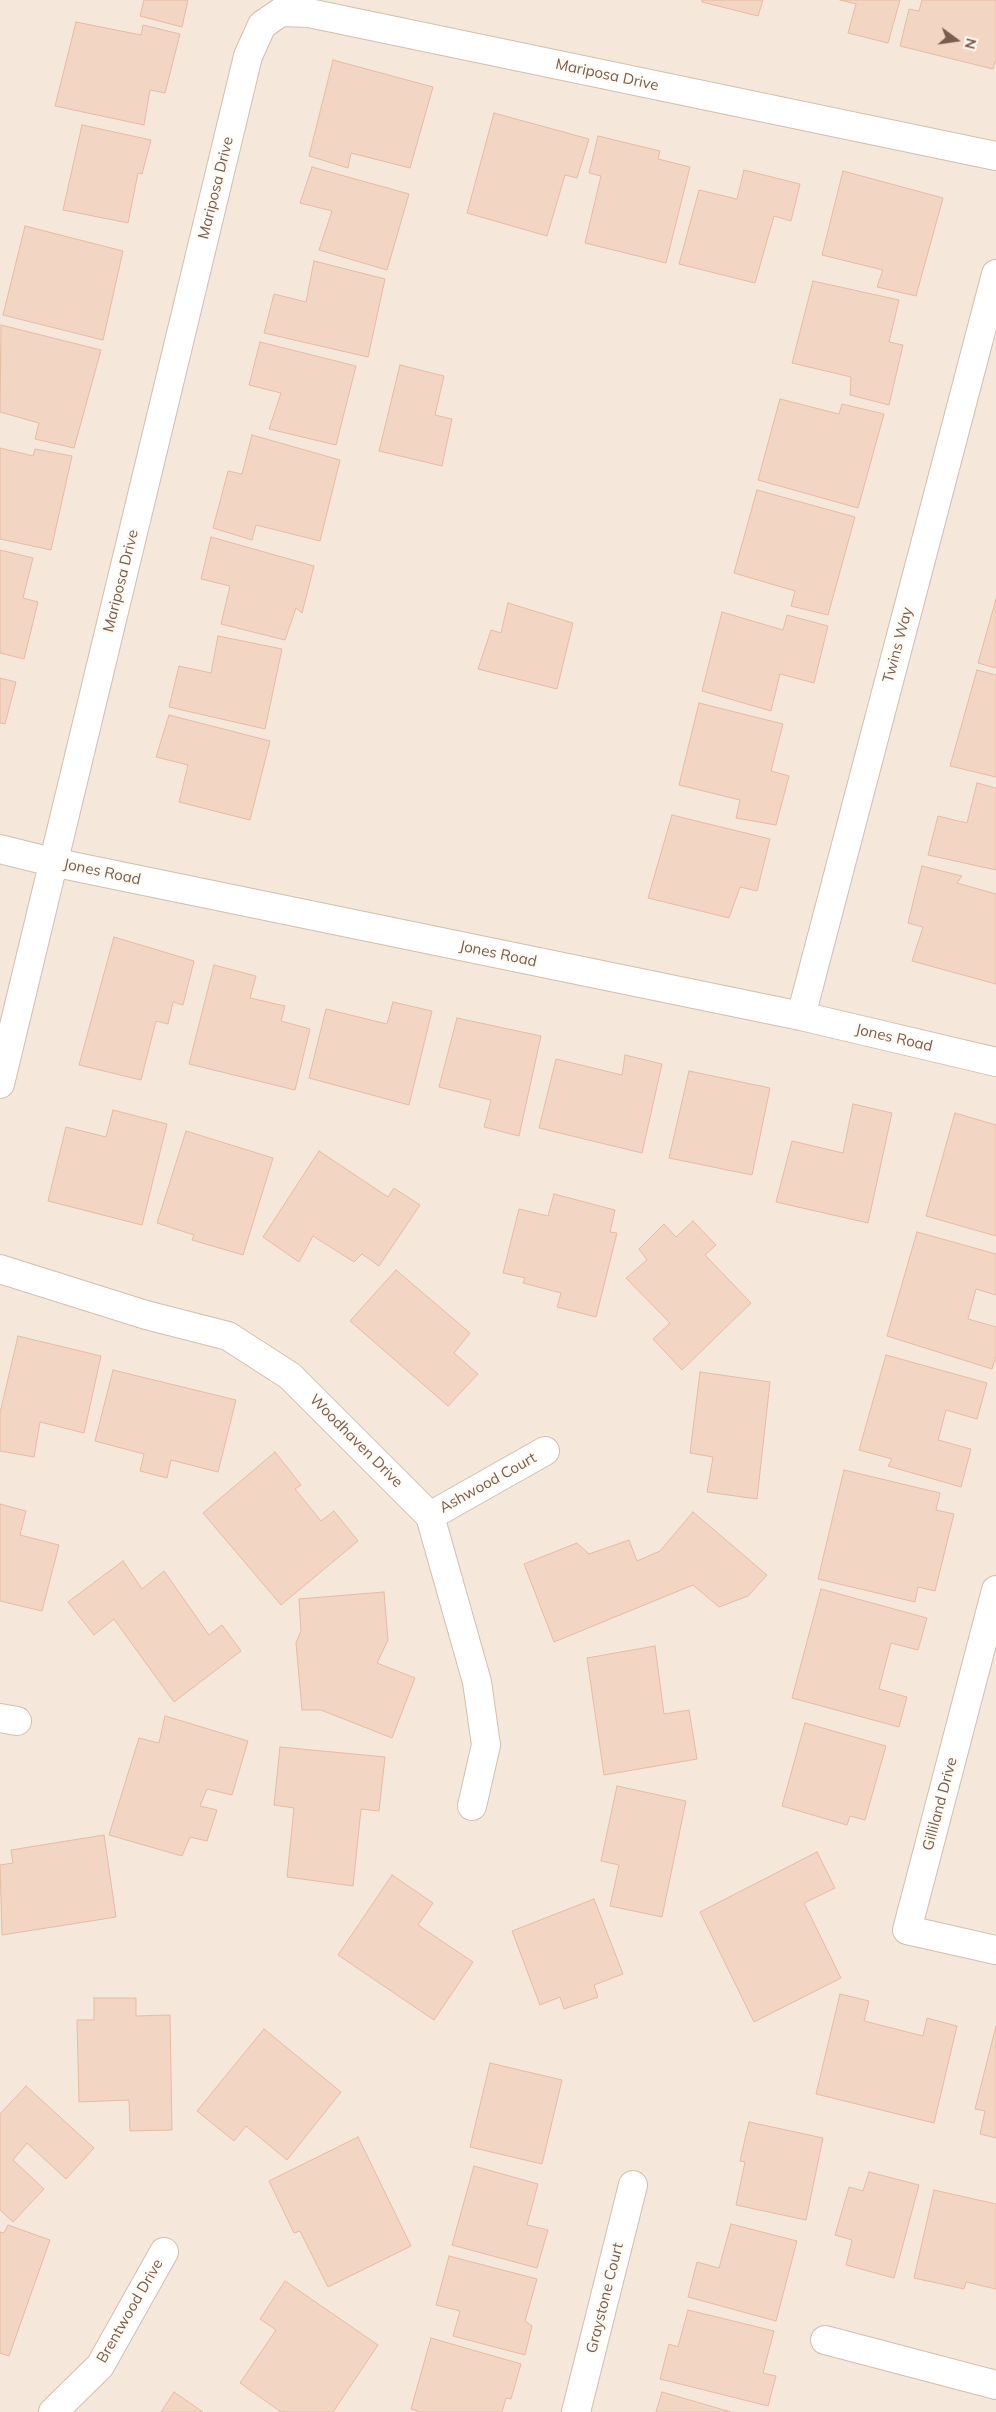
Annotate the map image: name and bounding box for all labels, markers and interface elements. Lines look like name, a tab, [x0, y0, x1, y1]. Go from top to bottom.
north arrow	[931, 15, 981, 65]
text: N	[961, 36, 981, 51]
street label: Mariposa Drive	[554, 55, 660, 95]
street label: Mariposa Drive	[195, 135, 237, 241]
street label: Mariposa Drive	[100, 528, 142, 634]
street label: Twins Way	[879, 605, 917, 685]
street label: Jones Road	[62, 855, 142, 889]
street label: Jones Road	[458, 937, 538, 971]
street label: Jones Road	[854, 1020, 934, 1056]
street label: Woodhaven Drive	[306, 1391, 406, 1491]
street label: Ashwood Court	[436, 1449, 540, 1517]
street label: Gilliland Drive	[919, 1755, 961, 1853]
street label: Graystone Court	[583, 2241, 627, 2355]
street label: Brentwood Drive	[93, 2256, 167, 2366]

